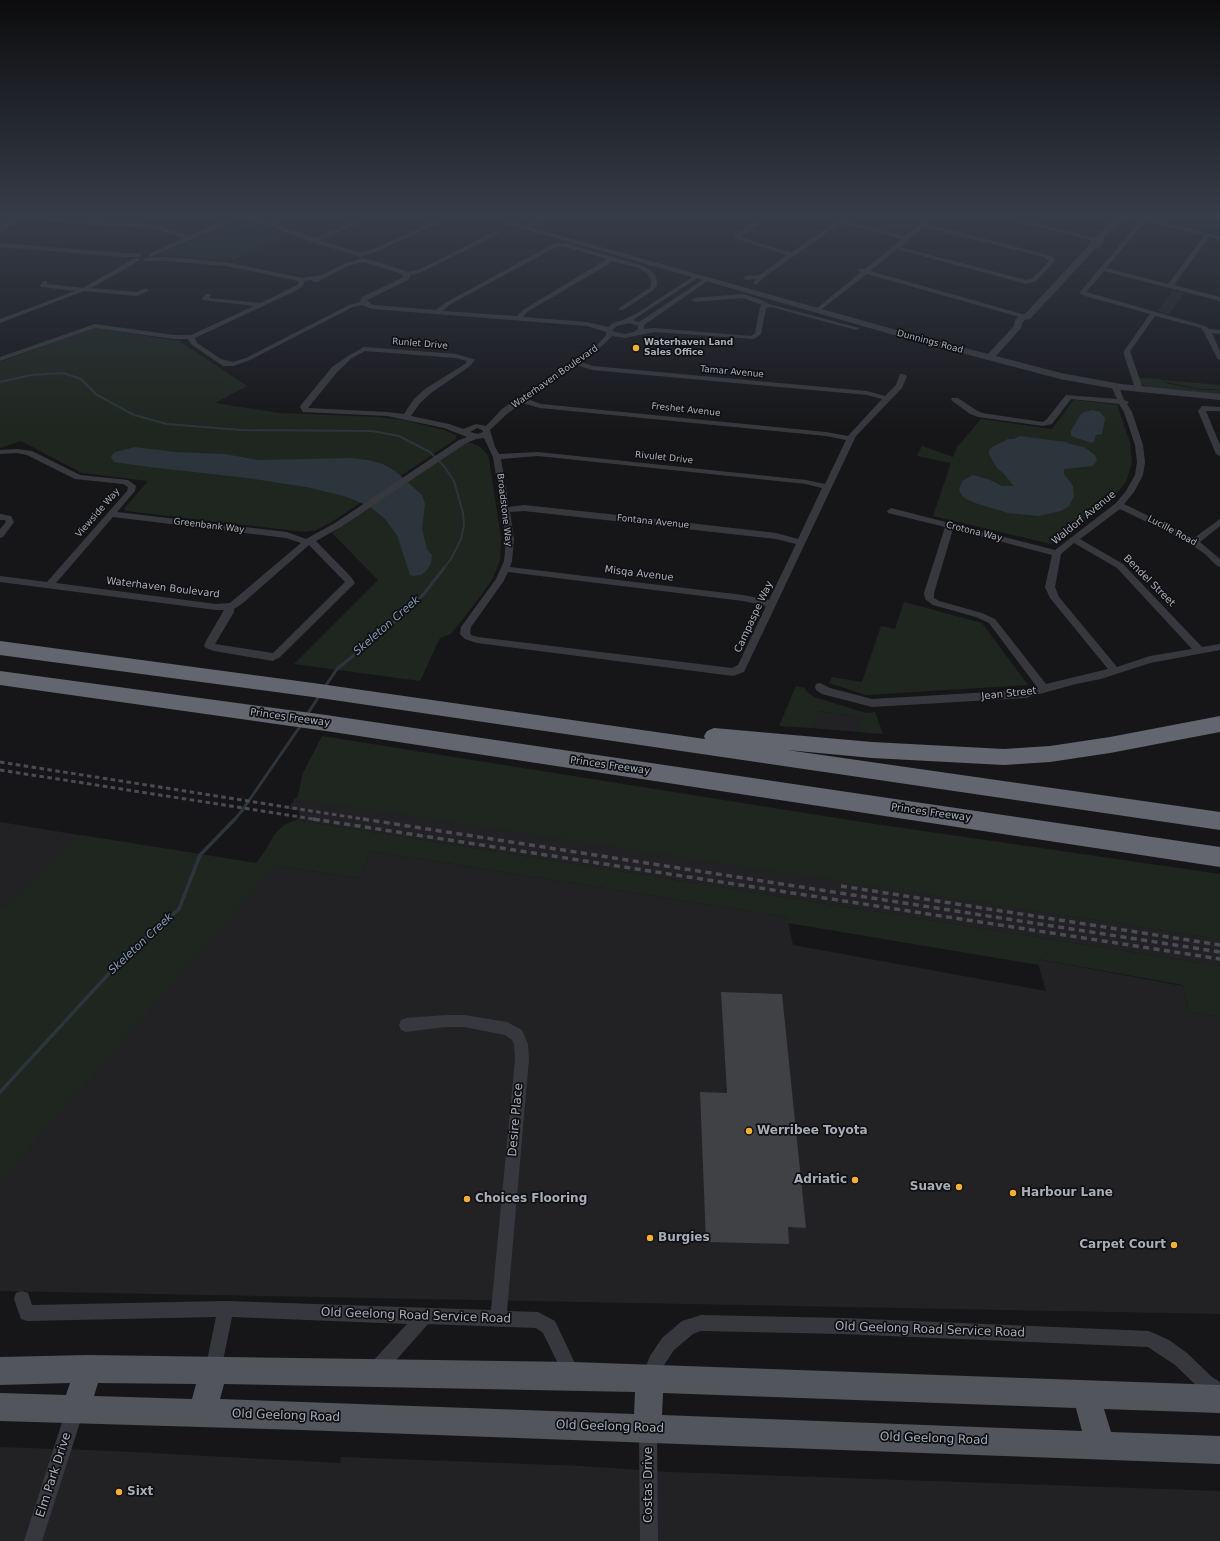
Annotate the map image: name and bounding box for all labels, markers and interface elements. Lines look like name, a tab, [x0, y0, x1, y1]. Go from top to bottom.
street label: Dunnings Road	[896, 328, 964, 356]
street label: Runlet Drive	[392, 336, 448, 352]
place label: Waterhaven Land Sales Office	[644, 338, 733, 359]
street label: Waterhaven Boulevard	[510, 343, 600, 411]
marker: Waterhaven Land Sales Office	[631, 343, 641, 353]
street label: Tamar Avenue	[700, 364, 764, 380]
street label: Freshet Avenue	[651, 401, 721, 419]
street label: Rivulet Drive	[634, 450, 694, 466]
street label: Broadstone Way	[494, 473, 514, 547]
street label: Viewside Way	[74, 486, 122, 540]
street label: Waldorf Avenue	[1050, 489, 1118, 547]
street label: Fontana Avenue	[616, 513, 690, 531]
street label: Lucille Road	[1146, 514, 1198, 548]
street label: Greenbank Way	[173, 516, 245, 536]
street label: Crotona Way	[945, 520, 1003, 544]
street label: Bendel Street	[1121, 553, 1177, 609]
street label: Misqa Avenue	[604, 564, 674, 584]
street label: Waterhaven Boulevard	[106, 575, 220, 601]
street label: Campaspe Way	[732, 579, 776, 655]
water label: Skeleton Creek	[351, 594, 423, 658]
street label: Jean Street	[981, 685, 1037, 703]
street label: Princes Freeway	[249, 706, 331, 730]
street label: Princes Freeway	[569, 754, 651, 778]
street label: Princes Freeway	[890, 801, 972, 825]
water label: Skeleton Creek	[106, 911, 176, 977]
street label: Desire Place	[506, 1083, 526, 1157]
place label: Werribee Toyota	[757, 1124, 868, 1138]
marker: Werribee Toyota	[744, 1126, 754, 1136]
place label: Adriatic	[794, 1173, 847, 1187]
marker: Adriatic	[850, 1175, 860, 1185]
place label: Suave	[910, 1180, 951, 1194]
marker: Suave	[954, 1182, 964, 1192]
place label: Harbour Lane	[1021, 1186, 1113, 1200]
marker: Harbour Lane	[1008, 1188, 1018, 1198]
place label: Choices Flooring	[475, 1192, 587, 1206]
marker: Choices Flooring	[462, 1194, 472, 1204]
place label: Burgies	[658, 1231, 710, 1245]
marker: Burgies	[645, 1233, 655, 1243]
place label: Carpet Court	[1079, 1238, 1166, 1252]
marker: Carpet Court	[1169, 1240, 1179, 1250]
street label: Old Geelong Road Service Road	[321, 1305, 511, 1327]
street label: Old Geelong Road Service Road	[835, 1319, 1025, 1341]
street label: Old Geelong Road	[232, 1407, 340, 1425]
street label: Old Geelong Road	[556, 1418, 664, 1436]
street label: Old Geelong Road	[880, 1430, 988, 1448]
street label: Elm Park Drive	[34, 1431, 74, 1519]
street label: Costas Drive	[642, 1447, 656, 1523]
place label: Sixt	[127, 1485, 153, 1499]
marker: Sixt	[114, 1487, 124, 1497]

